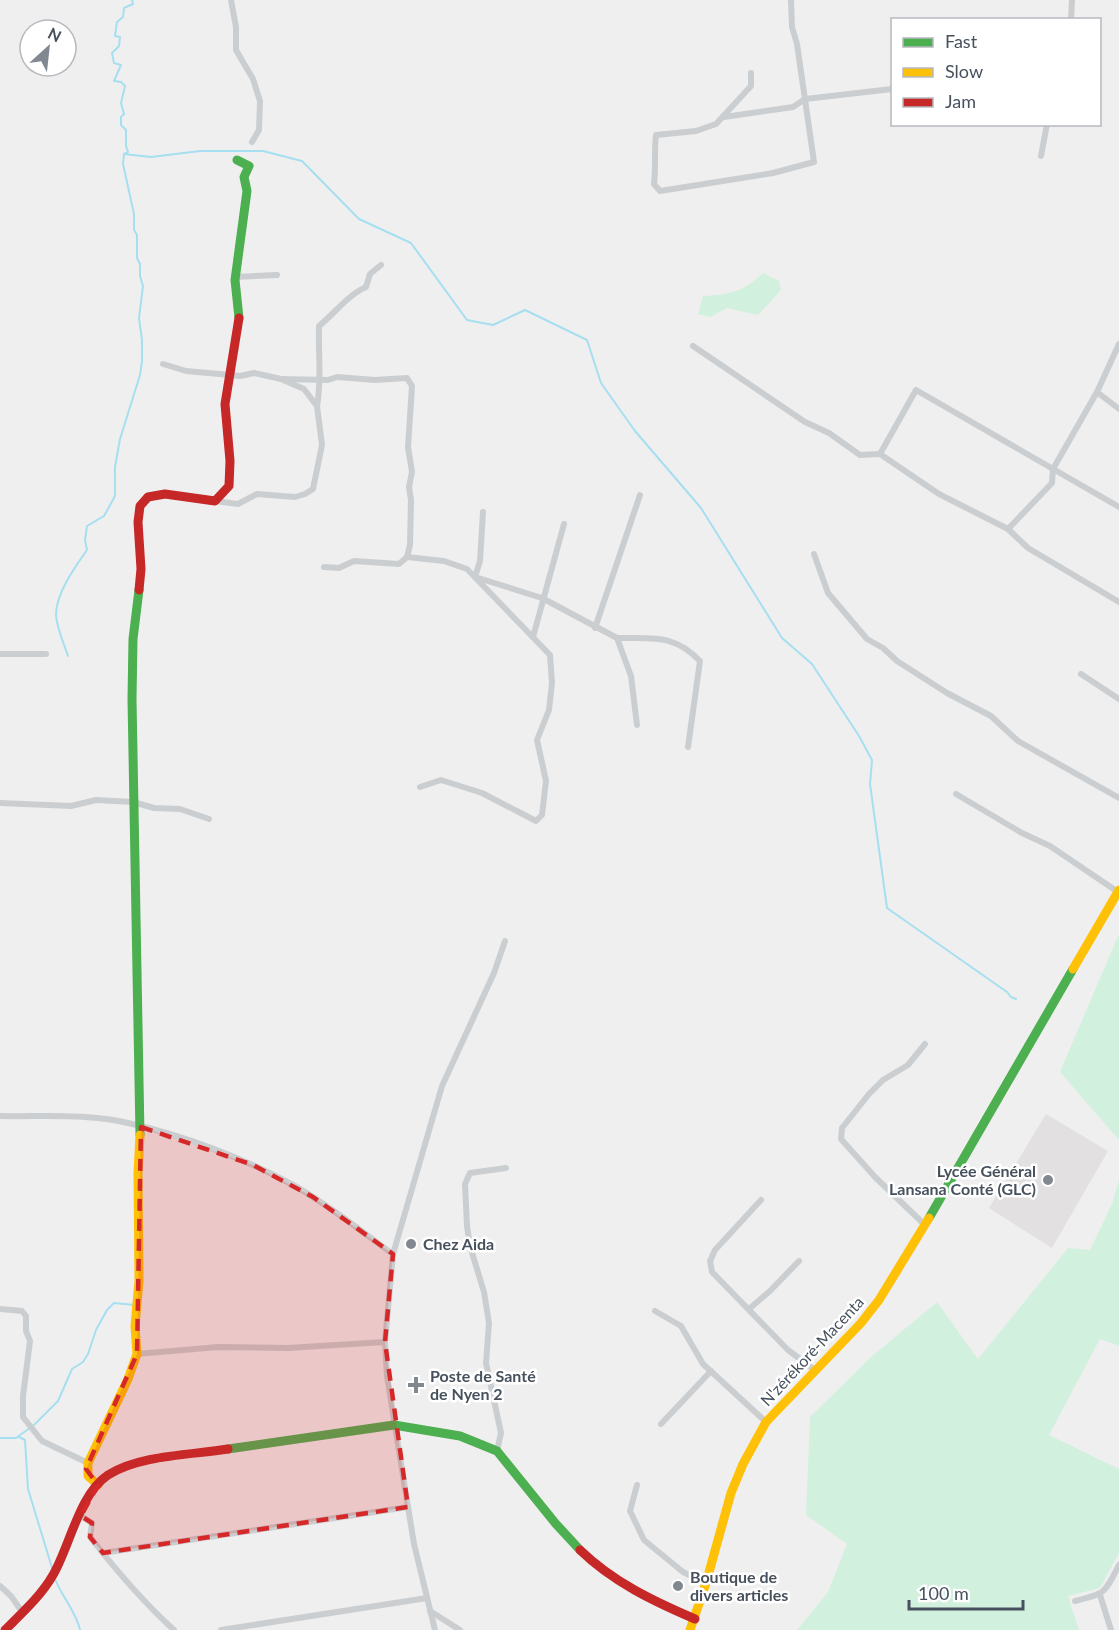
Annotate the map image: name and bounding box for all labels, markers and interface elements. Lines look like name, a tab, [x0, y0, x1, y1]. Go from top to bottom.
north arrow	[18, 18, 78, 78]
legend	[891, 18, 1101, 126]
text: N	[45, 23, 65, 45]
text: Fast	[945, 30, 978, 52]
text: Slow	[945, 60, 983, 82]
text: Jam	[945, 90, 976, 112]
place label: Lycée Général Lansana Conté (GLC)	[889, 1161, 1036, 1198]
marker: Lycée Général Lansana Conté (GLC)	[1041, 1173, 1055, 1187]
place label: Chez Aida	[423, 1234, 494, 1253]
marker: Chez Aida	[404, 1237, 418, 1251]
street label: N'zérékoré-Macenta	[756, 1292, 867, 1409]
place label: Poste de Santé de Nyen 2	[430, 1366, 536, 1403]
marker: Poste de Santé de Nyen 2	[407, 1376, 425, 1394]
place label: Boutique de divers articles	[690, 1567, 788, 1604]
scale bar	[909, 1573, 1023, 1611]
marker: Boutique de divers articles	[671, 1579, 685, 1593]
text: 100 m	[918, 1582, 969, 1604]

